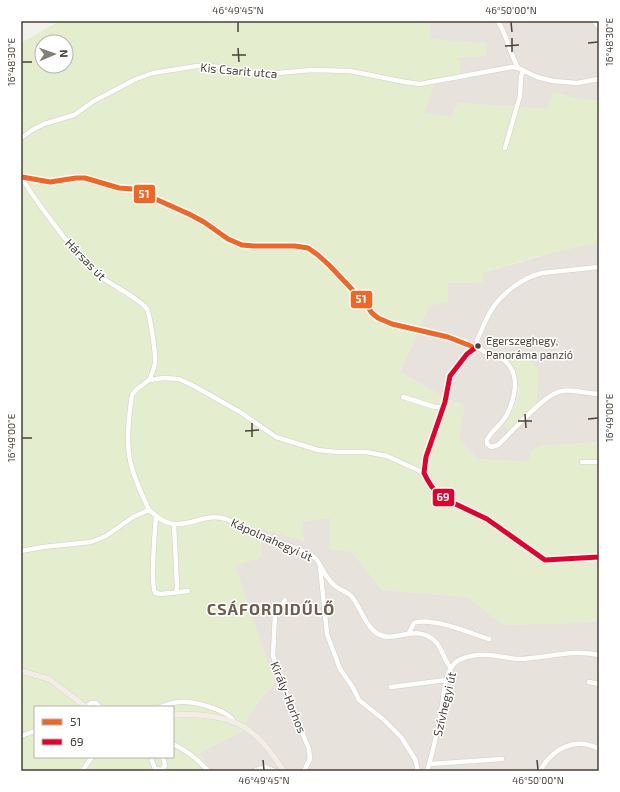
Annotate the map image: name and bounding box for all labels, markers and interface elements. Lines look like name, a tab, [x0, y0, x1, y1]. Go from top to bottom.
text: 46°49'45"N	[212, 4, 264, 16]
text: 46°50'00"N	[485, 4, 537, 16]
text: 16°48'30"E	[603, 17, 615, 66]
north arrow	[34, 34, 74, 74]
text: 16°48'30"E	[5, 37, 17, 86]
text: N	[58, 49, 71, 58]
street label: Kis Csarit utca	[200, 60, 278, 80]
line badge: 51	[133, 184, 156, 204]
text: 51	[139, 187, 149, 200]
street label: Hársas út	[63, 235, 109, 283]
line badge: 51	[350, 290, 373, 309]
text: 51	[356, 292, 366, 305]
place label: Egerszeghegy, Panoráma panzió	[486, 334, 573, 361]
marker: Egerszeghegy, Panoráma panzió	[473, 341, 483, 351]
text: 16°49'00"E	[603, 393, 615, 442]
text: 16°49'00"E	[5, 413, 17, 462]
line badge: 69	[432, 488, 455, 507]
text: 69	[437, 490, 449, 503]
street label: Kápolnahegyi út	[229, 515, 315, 563]
district label: CSÁFORDIDŰLŐ	[207, 599, 335, 618]
street label: Király-Horhos	[268, 659, 310, 735]
street label: Szívhegyi út	[430, 670, 458, 738]
legend	[34, 706, 174, 758]
text: 51	[70, 714, 81, 728]
text: 69	[70, 734, 84, 748]
text: 46°49'45"N	[238, 774, 290, 786]
text: 46°50'00"N	[512, 774, 564, 786]

